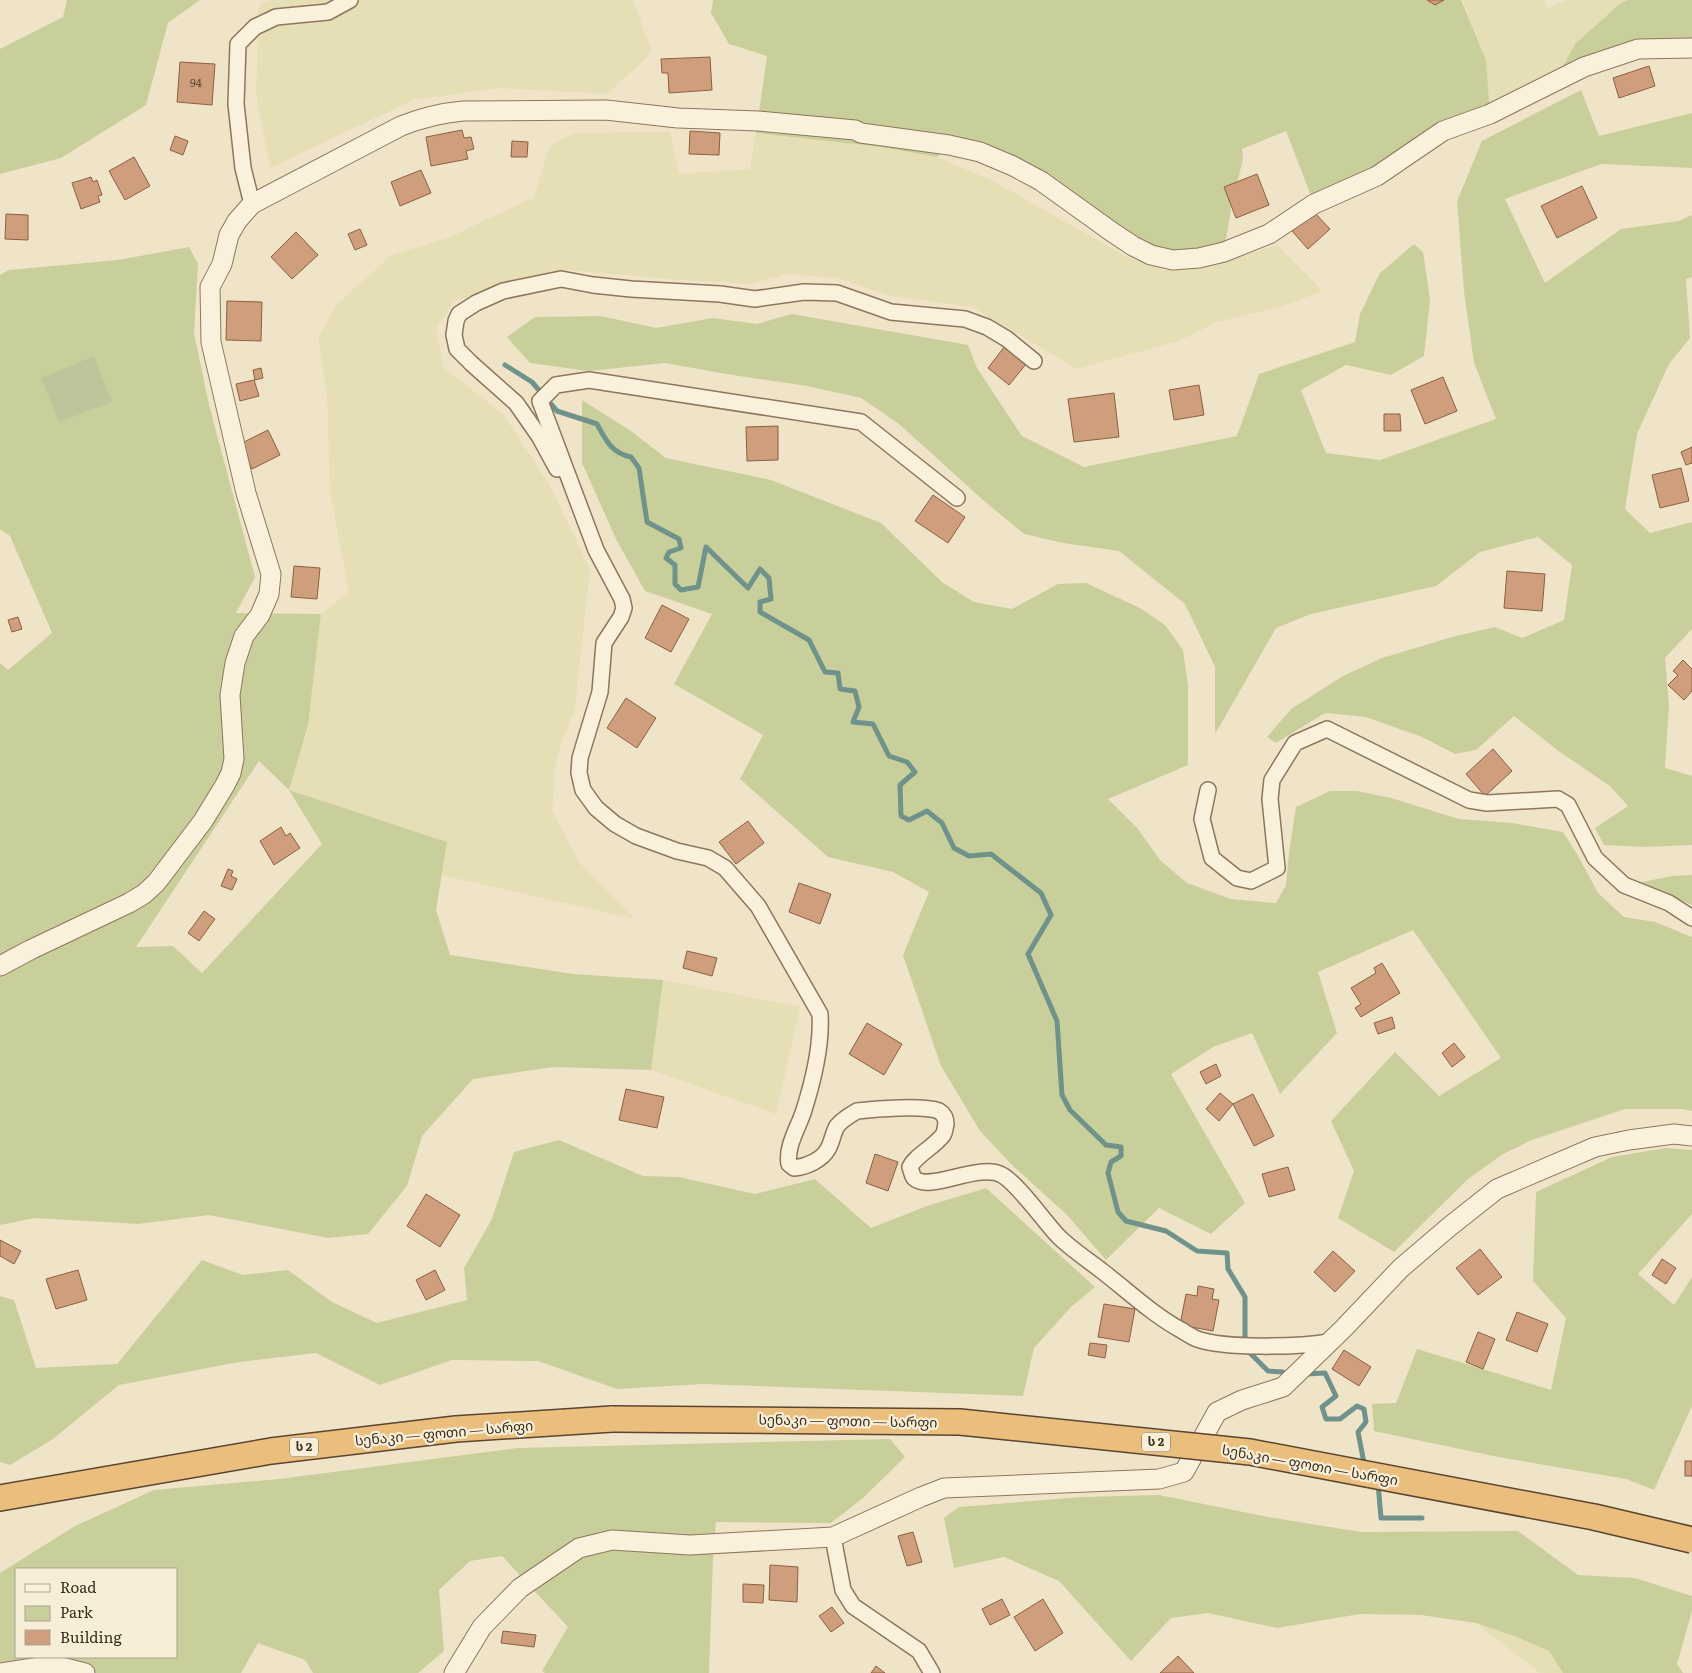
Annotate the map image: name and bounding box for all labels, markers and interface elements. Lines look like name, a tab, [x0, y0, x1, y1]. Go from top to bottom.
house number: 94	[190, 74, 202, 90]
street label: სენაკი — ფოთი — სარფი	[759, 1408, 938, 1432]
street label: სენაკი — ფოთი — სარფი	[354, 1414, 534, 1450]
road number: ს 2	[1142, 1432, 1170, 1451]
road number: ს 2	[290, 1438, 318, 1456]
street label: სენაკი — ფოთი — სარფი	[1220, 1439, 1400, 1489]
legend	[15, 1568, 178, 1658]
text: Road	[60, 1575, 96, 1598]
text: Park	[60, 1600, 94, 1623]
text: Building	[60, 1625, 122, 1648]

